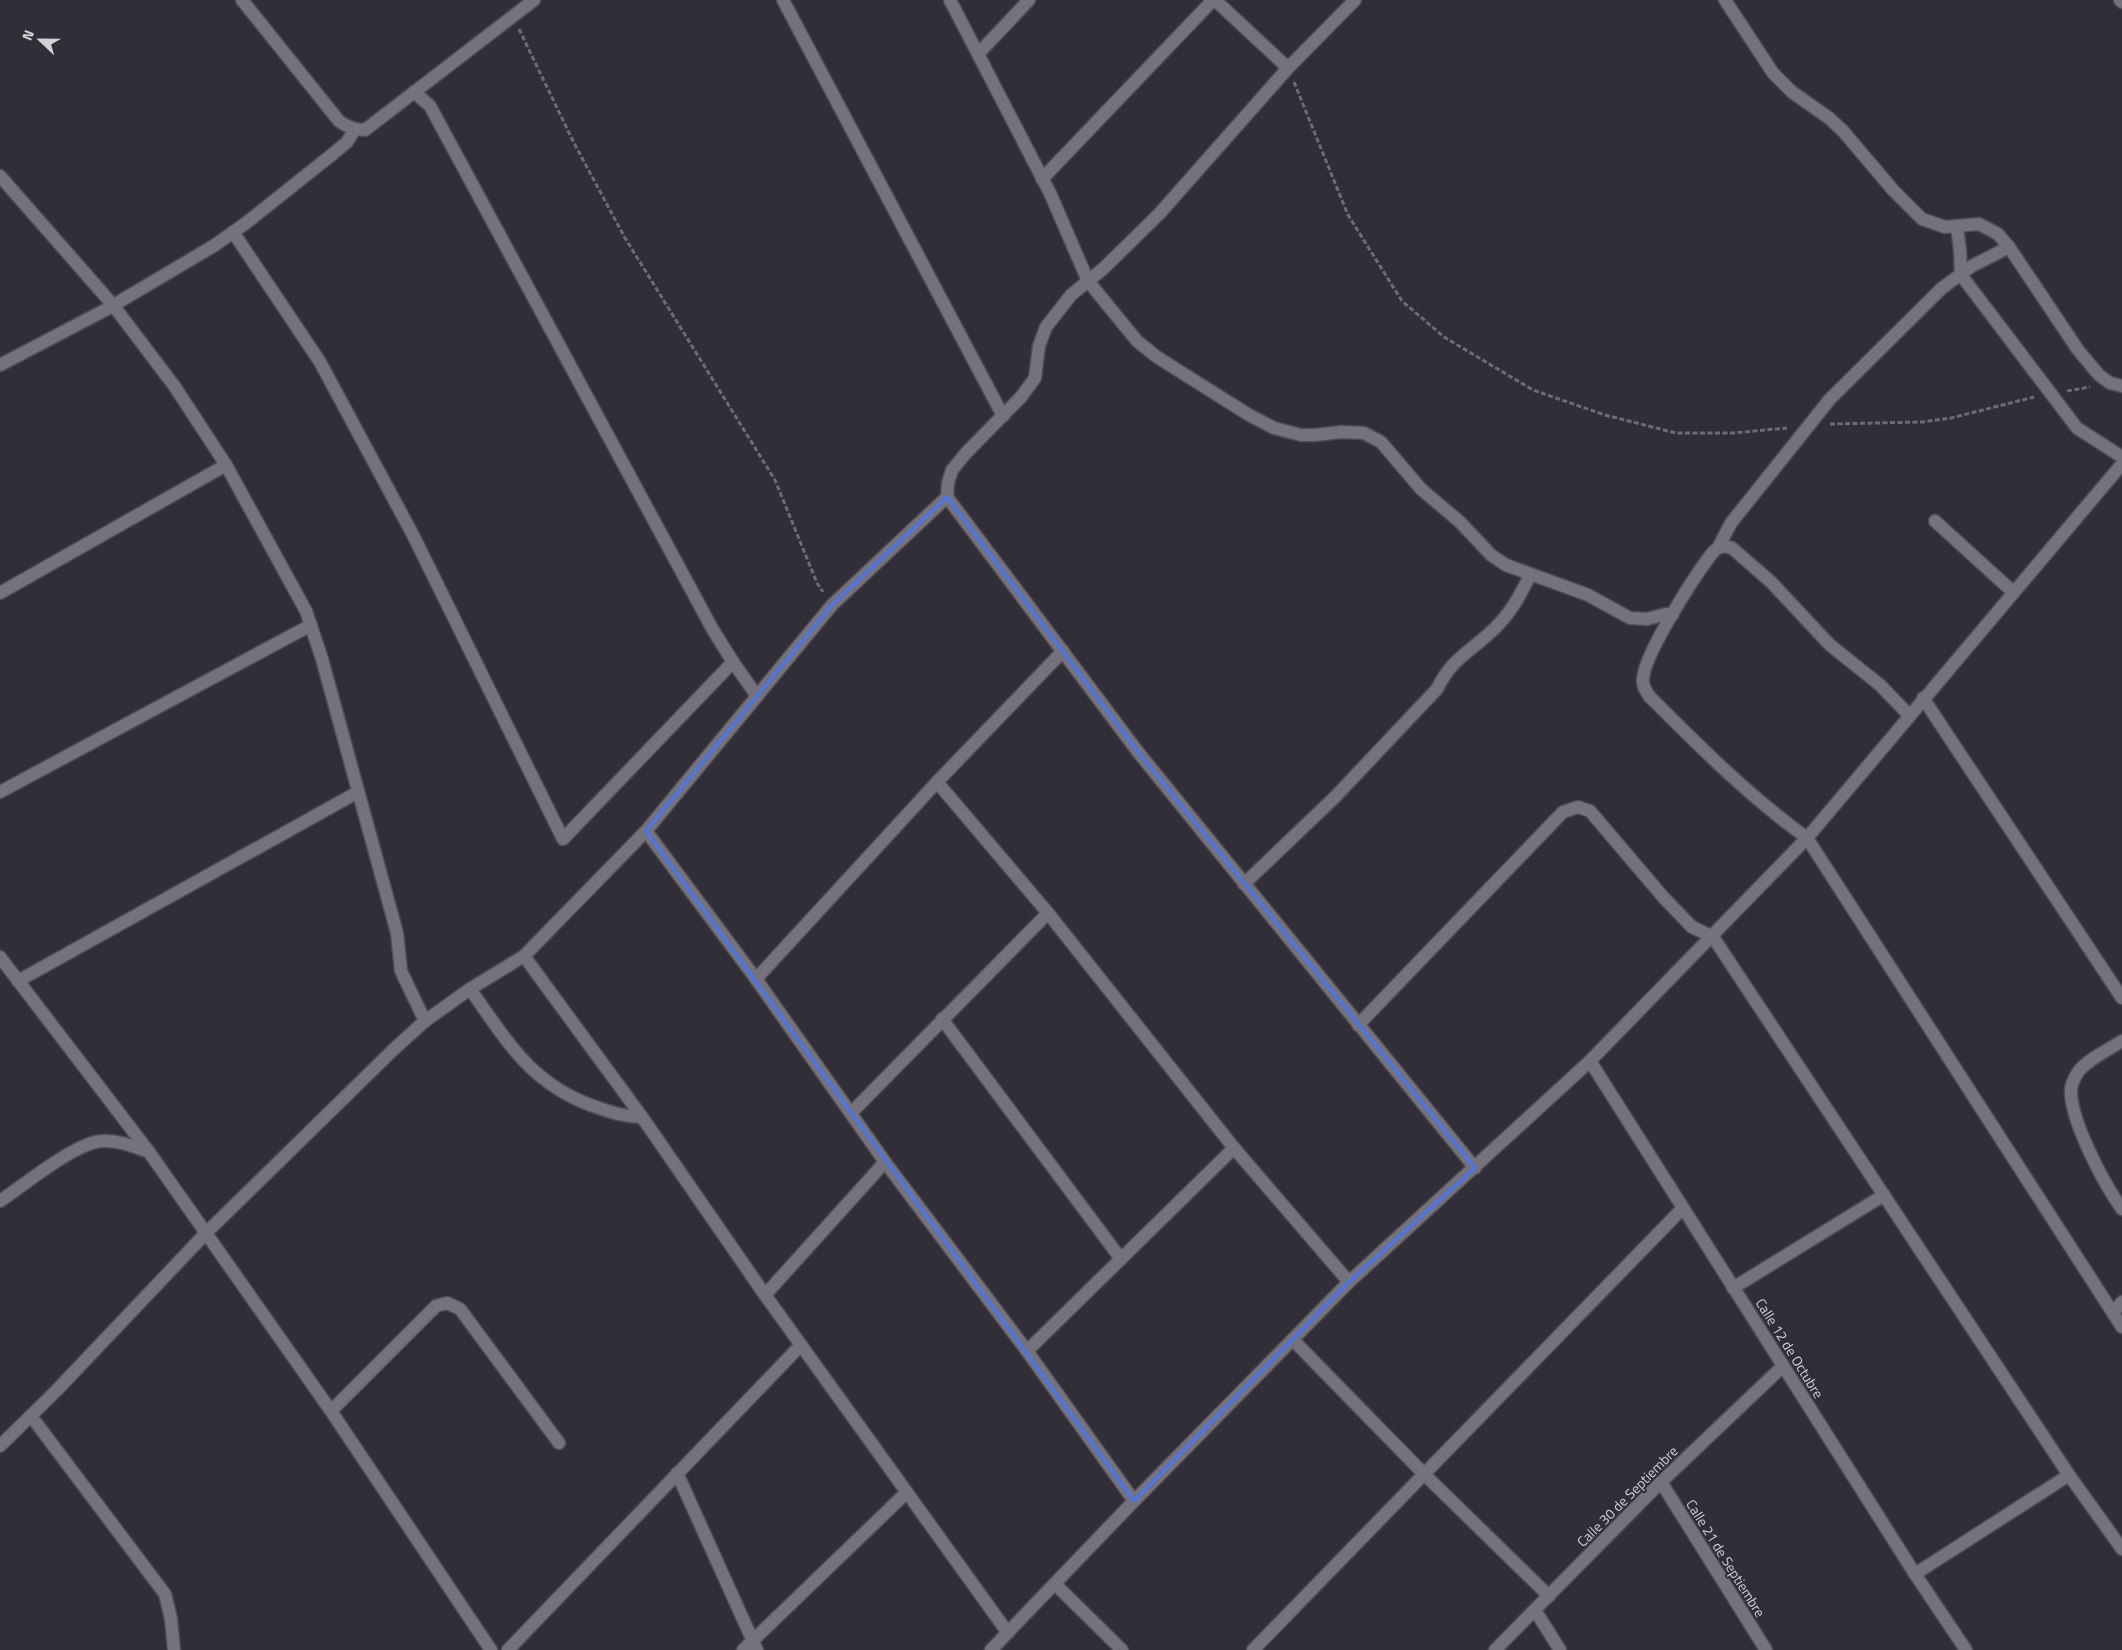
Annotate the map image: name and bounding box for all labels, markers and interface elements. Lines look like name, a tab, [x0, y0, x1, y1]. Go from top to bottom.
north arrow	[15, 15, 65, 65]
text: N	[16, 27, 39, 43]
street label: Calle 12 de Octubre	[1751, 1294, 1829, 1402]
street label: Calle 30 de Septiembre	[1572, 1441, 1682, 1551]
street label: Calle 21 de Septiembre	[1681, 1495, 1771, 1621]

